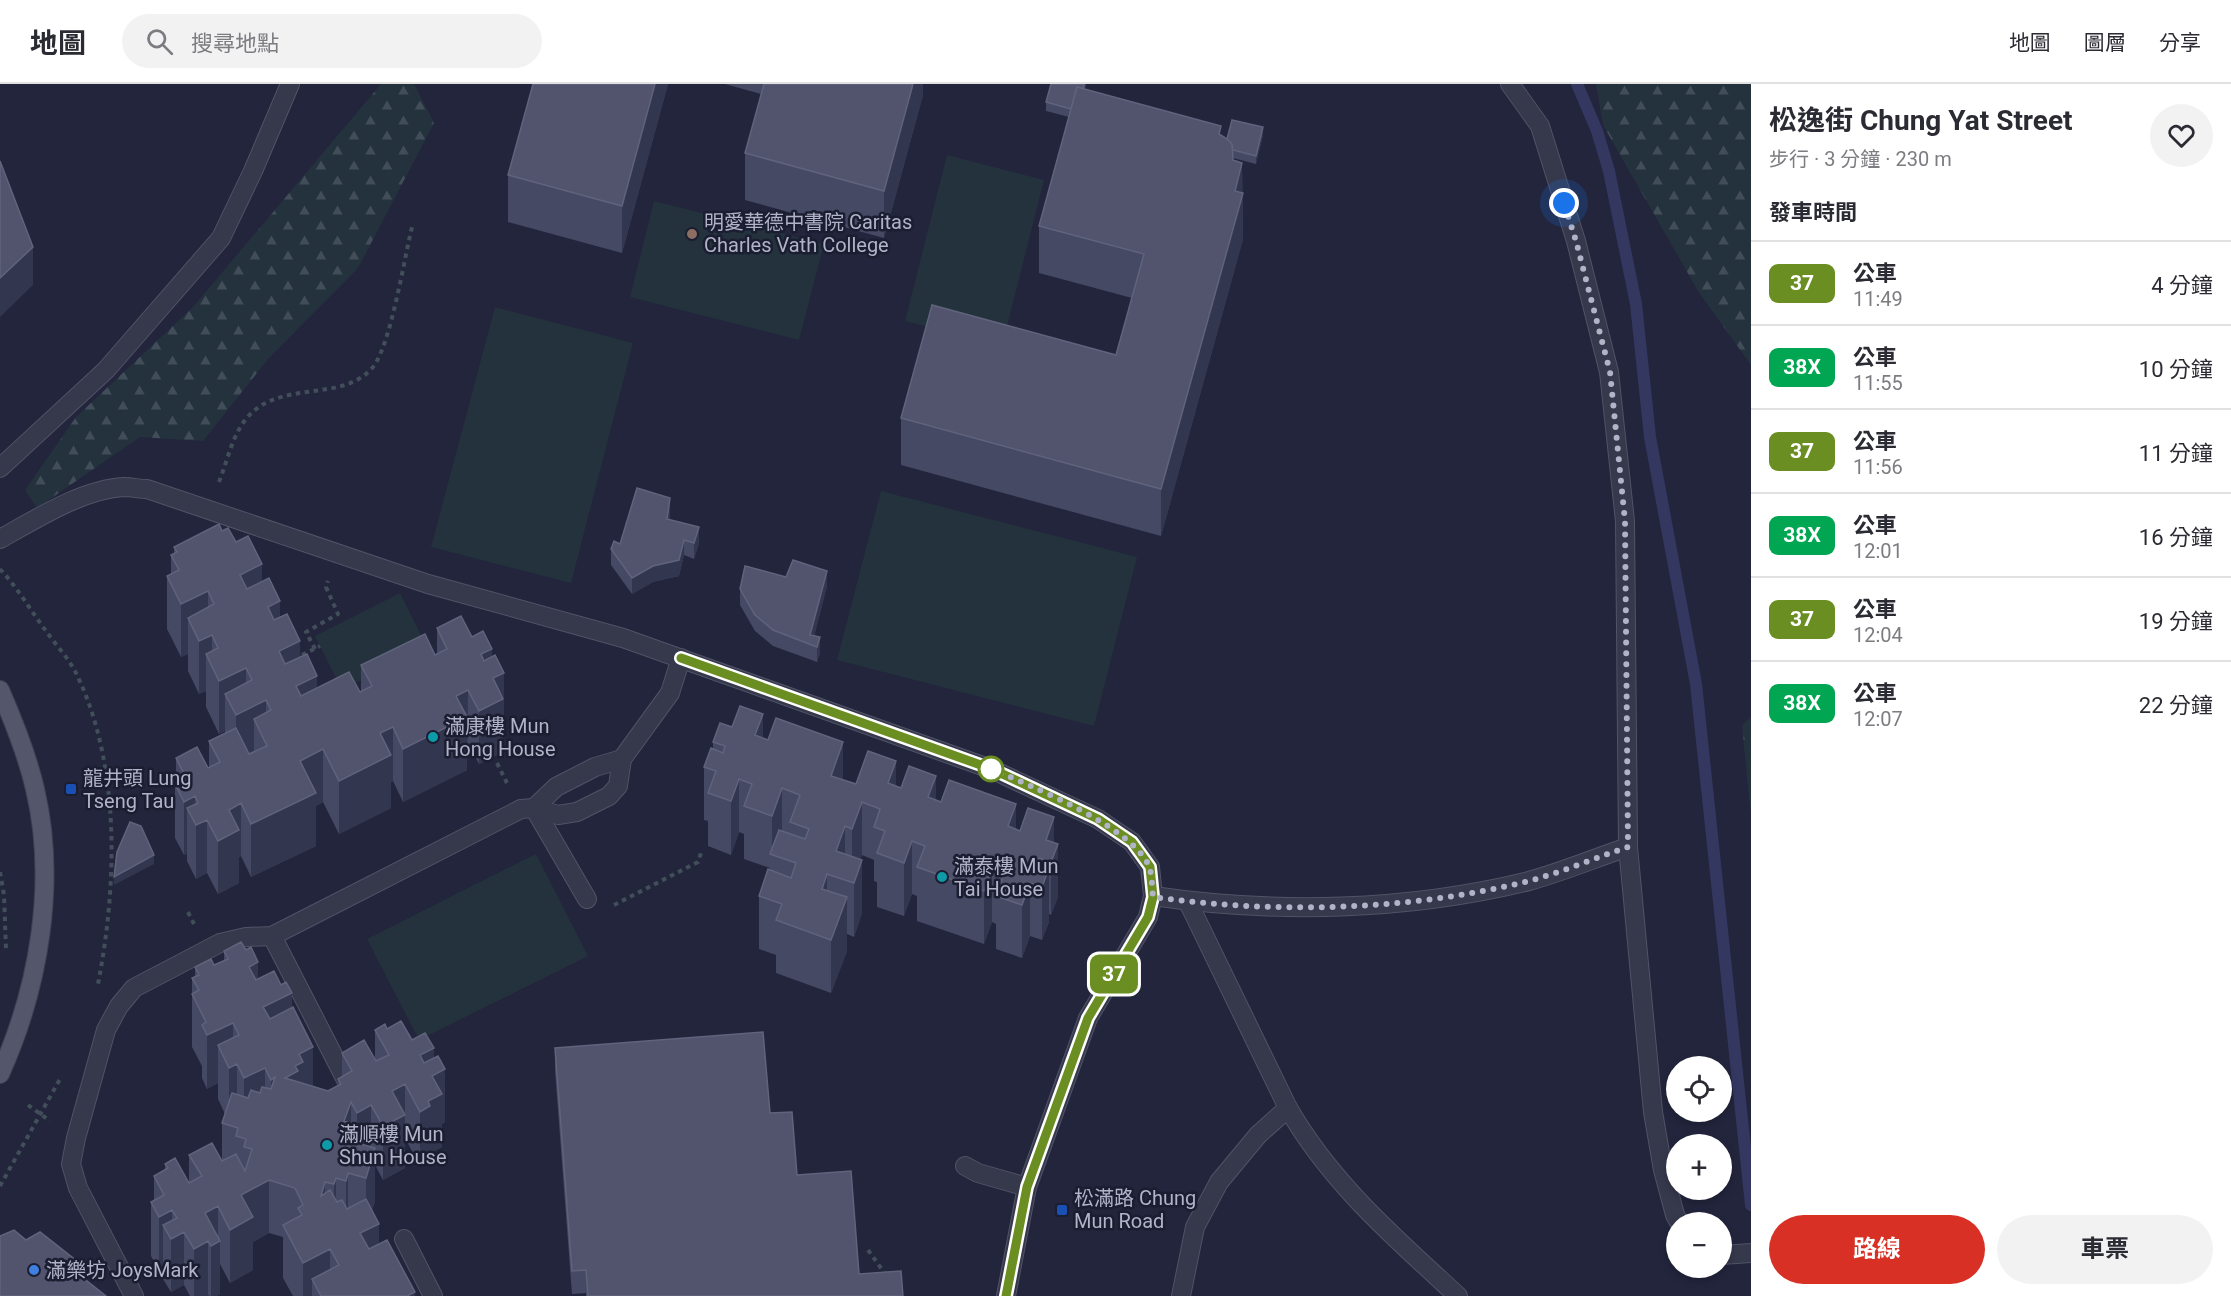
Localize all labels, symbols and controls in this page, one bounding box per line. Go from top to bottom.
search box [122,14,542,68]
icon: search [143,25,176,58]
text: 地圖 [30,27,86,60]
text: 搜尋地點 [191,31,279,56]
text: 地圖 [2009,31,2051,55]
text: 圖層 [2084,31,2126,55]
text: 分享 [2159,31,2201,55]
text: 松逸街 Chung Yat Street [1769,104,2073,137]
button: heart [2150,104,2213,167]
text: 步行 · 3 分鐘 · 230 m [1769,147,1952,171]
your location [1549,188,1579,218]
text: 發車時間 [1769,200,1857,225]
place label: 明愛華德中書院 Caritas Charles Vath College [704,210,912,257]
marker: 明愛華德中書院 Caritas Charles Vath College [685,227,699,241]
text: 公車 [1853,261,1897,286]
text: 37 [1790,271,1814,295]
text: 4 分鐘 [2151,273,2213,298]
text: 11:49 [1853,287,1903,311]
text: 公車 [1853,345,1897,370]
text: 38X [1783,355,1821,379]
text: 10 分鐘 [2139,357,2213,382]
text: 11:55 [1853,371,1903,395]
text: 公車 [1853,429,1897,454]
text: 37 [1790,439,1814,463]
text: 11 分鐘 [2139,441,2213,466]
text: 11:56 [1853,455,1903,479]
text: 公車 [1853,513,1897,538]
text: 38X [1783,523,1821,547]
text: 16 分鐘 [2139,525,2213,550]
text: 12:01 [1853,539,1903,563]
text: 公車 [1853,597,1897,622]
text: 37 [1790,607,1814,631]
text: 19 分鐘 [2139,609,2213,634]
text: 12:04 [1853,623,1903,647]
text: 公車 [1853,681,1897,706]
text: 38X [1783,691,1821,715]
text: 22 分鐘 [2139,693,2213,718]
text: 12:07 [1853,707,1903,731]
place label: 滿康樓 Mun Hong House [445,714,556,761]
marker: 滿康樓 Mun Hong House [426,730,440,744]
unlabelled marker [978,756,1004,782]
place label: 龍井頭 Lung Tseng Tau [83,766,192,813]
marker: 龍井頭 Lung Tseng Tau [64,782,78,796]
place label: 滿泰樓 Mun Tai House [954,854,1059,901]
marker: 滿泰樓 Mun Tai House [935,870,949,884]
line badge: 37 [1087,954,1141,994]
text: 37 [1102,962,1126,986]
map controls [1666,1056,1732,1278]
button: locate [1666,1056,1732,1122]
place label: 滿順樓 Mun Shun House [339,1122,447,1169]
button: + [1666,1134,1732,1200]
marker: 滿順樓 Mun Shun House [320,1138,334,1152]
place label: 松滿路 Chung Mun Road [1074,1186,1196,1233]
marker: 松滿路 Chung Mun Road [1055,1203,1069,1217]
button: − [1666,1212,1732,1278]
button: 路線 [1769,1215,1985,1284]
button: 車票 [1997,1215,2213,1284]
place label: 滿樂坊 JoysMark [46,1258,199,1282]
marker: 滿樂坊 JoysMark [27,1263,41,1277]

